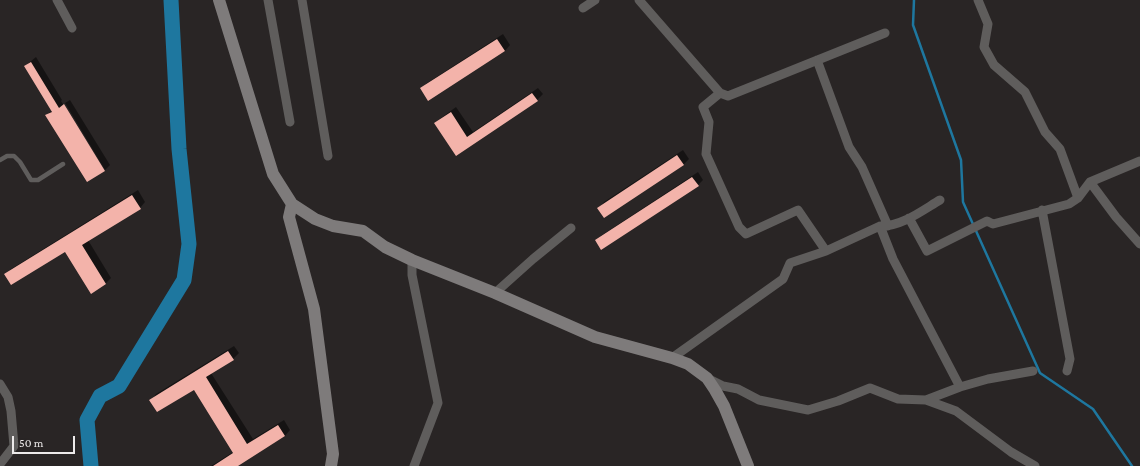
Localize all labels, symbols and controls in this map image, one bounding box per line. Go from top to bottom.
scale bar [14,428,77,454]
text: 50 m [19,436,43,450]

